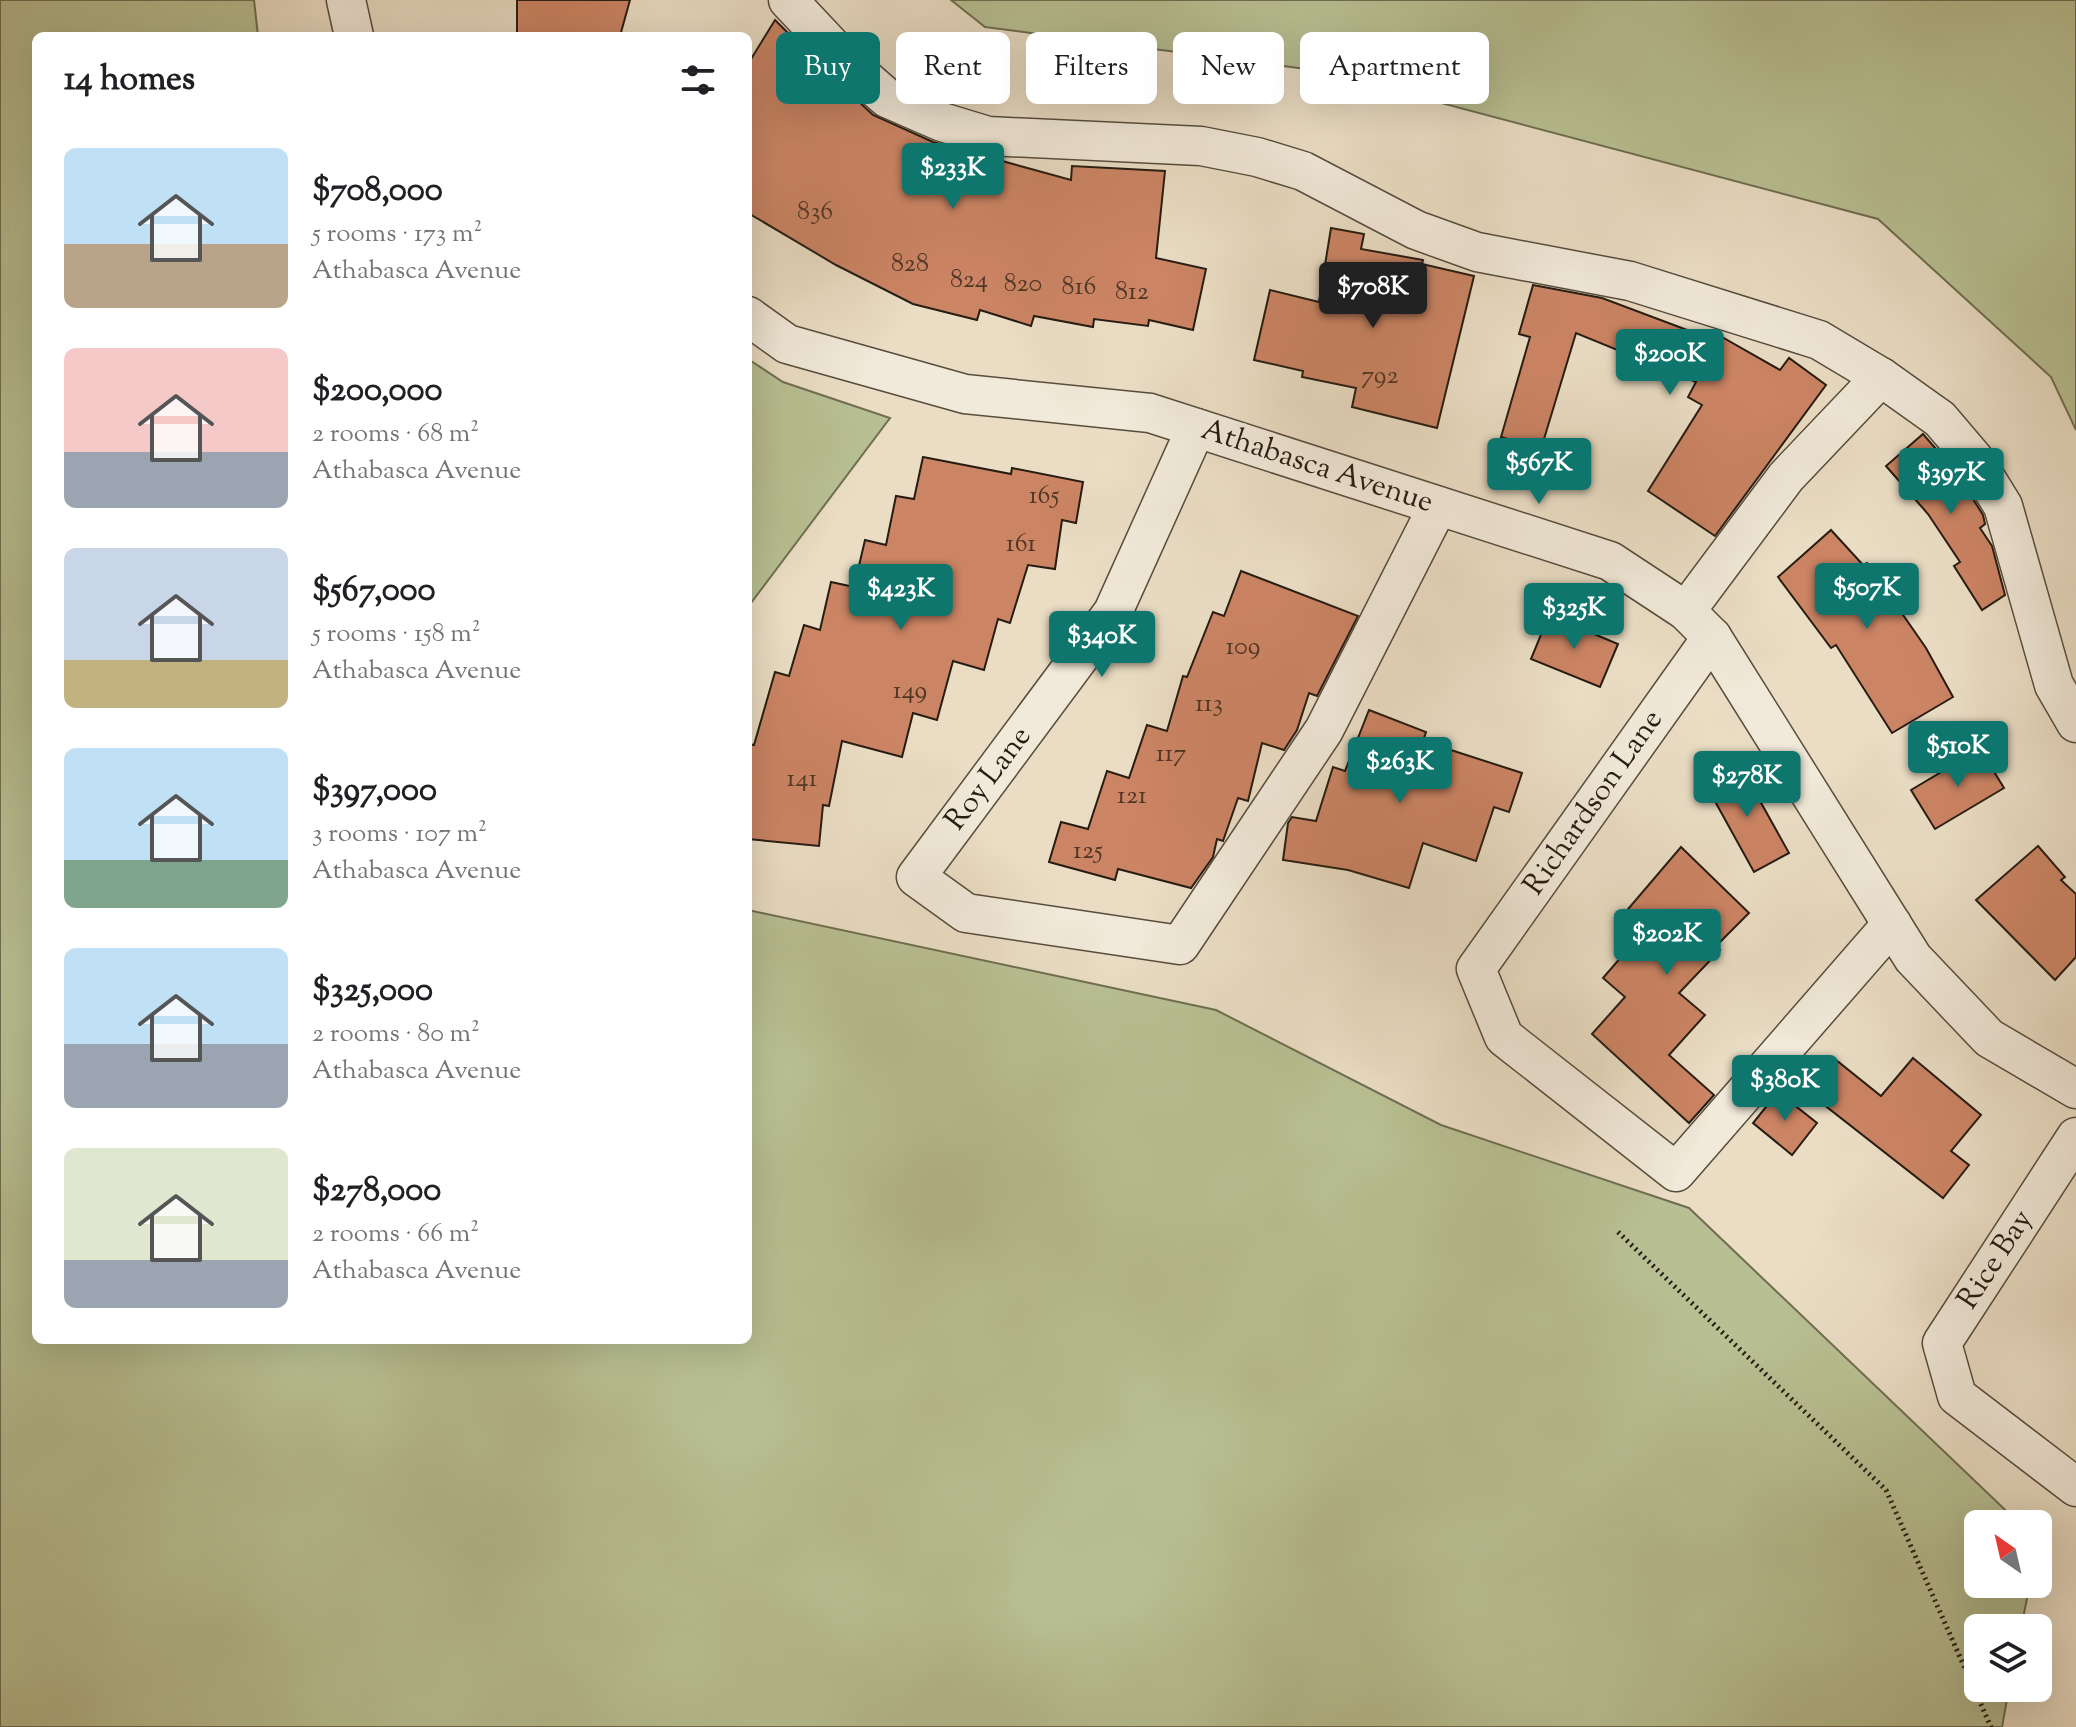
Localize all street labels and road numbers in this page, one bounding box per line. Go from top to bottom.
street label: Athabasca Avenue [1196,409,1438,525]
street label: Richardson Lane [1514,701,1674,905]
street label: Roy Lane [935,718,1043,840]
street label: Rice Bay [1948,1202,2044,1318]

